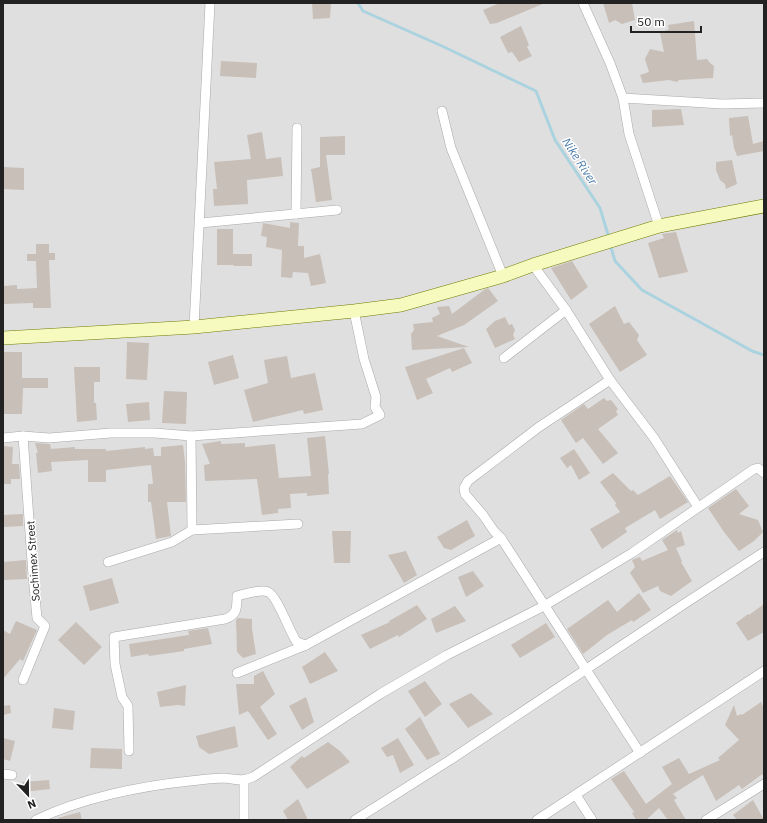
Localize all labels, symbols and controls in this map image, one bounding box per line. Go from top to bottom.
scale bar [631,8,701,34]
text: 50 m [637,14,665,29]
water label: Nike River [559,135,601,188]
street label: Sochimex Street [23,520,43,602]
north arrow [8,775,48,815]
text: N [25,796,38,812]

